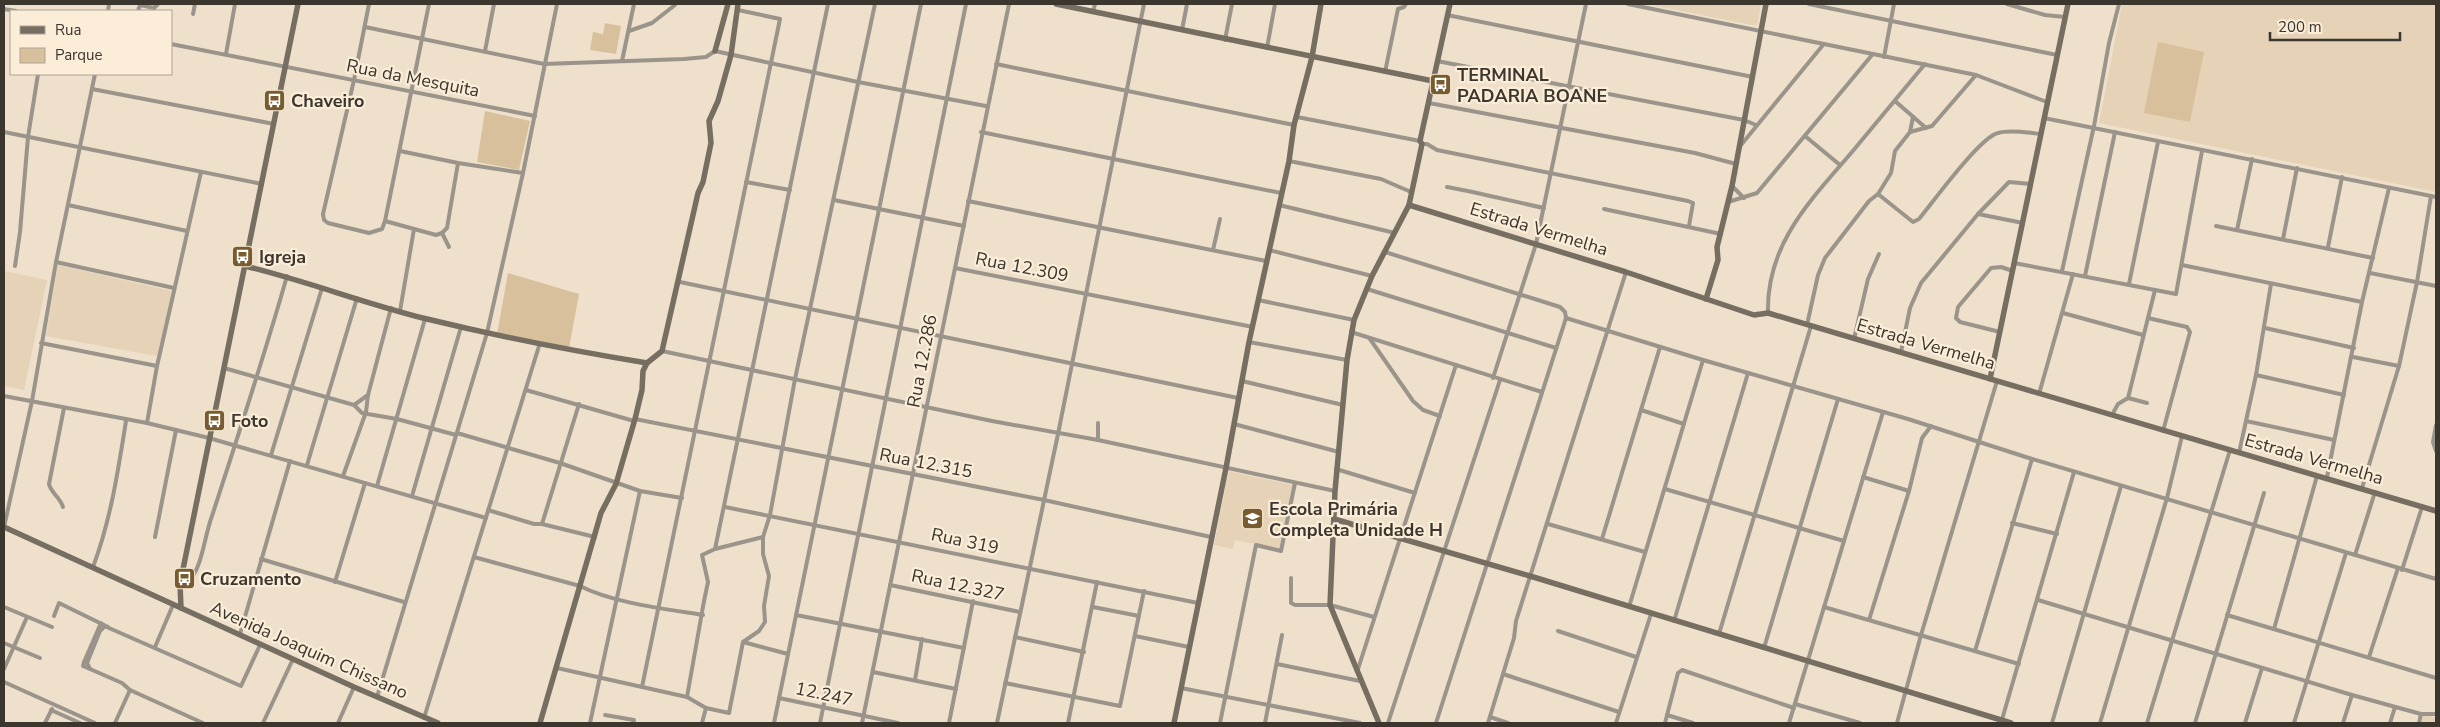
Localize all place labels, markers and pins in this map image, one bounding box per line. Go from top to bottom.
place label: TERMINAL PADARIA BOANE [1457,63,1607,108]
bus stop icon: TERMINAL PADARIA BOANE [1429,73,1453,97]
bus stop icon: Chaveiro [263,89,287,113]
place label: Chaveiro [291,89,364,113]
bus stop icon: Igreja [231,245,255,269]
place label: Igreja [259,245,306,269]
bus stop icon: Foto [203,409,227,433]
place label: Foto [231,409,268,433]
place label: Escola Primária Completa Unidade H [1269,497,1443,542]
school or university icon: Escola Primária Completa Unidade H [1241,507,1265,531]
bus stop icon: Cruzamento [172,567,196,591]
place label: Cruzamento [200,567,301,591]

